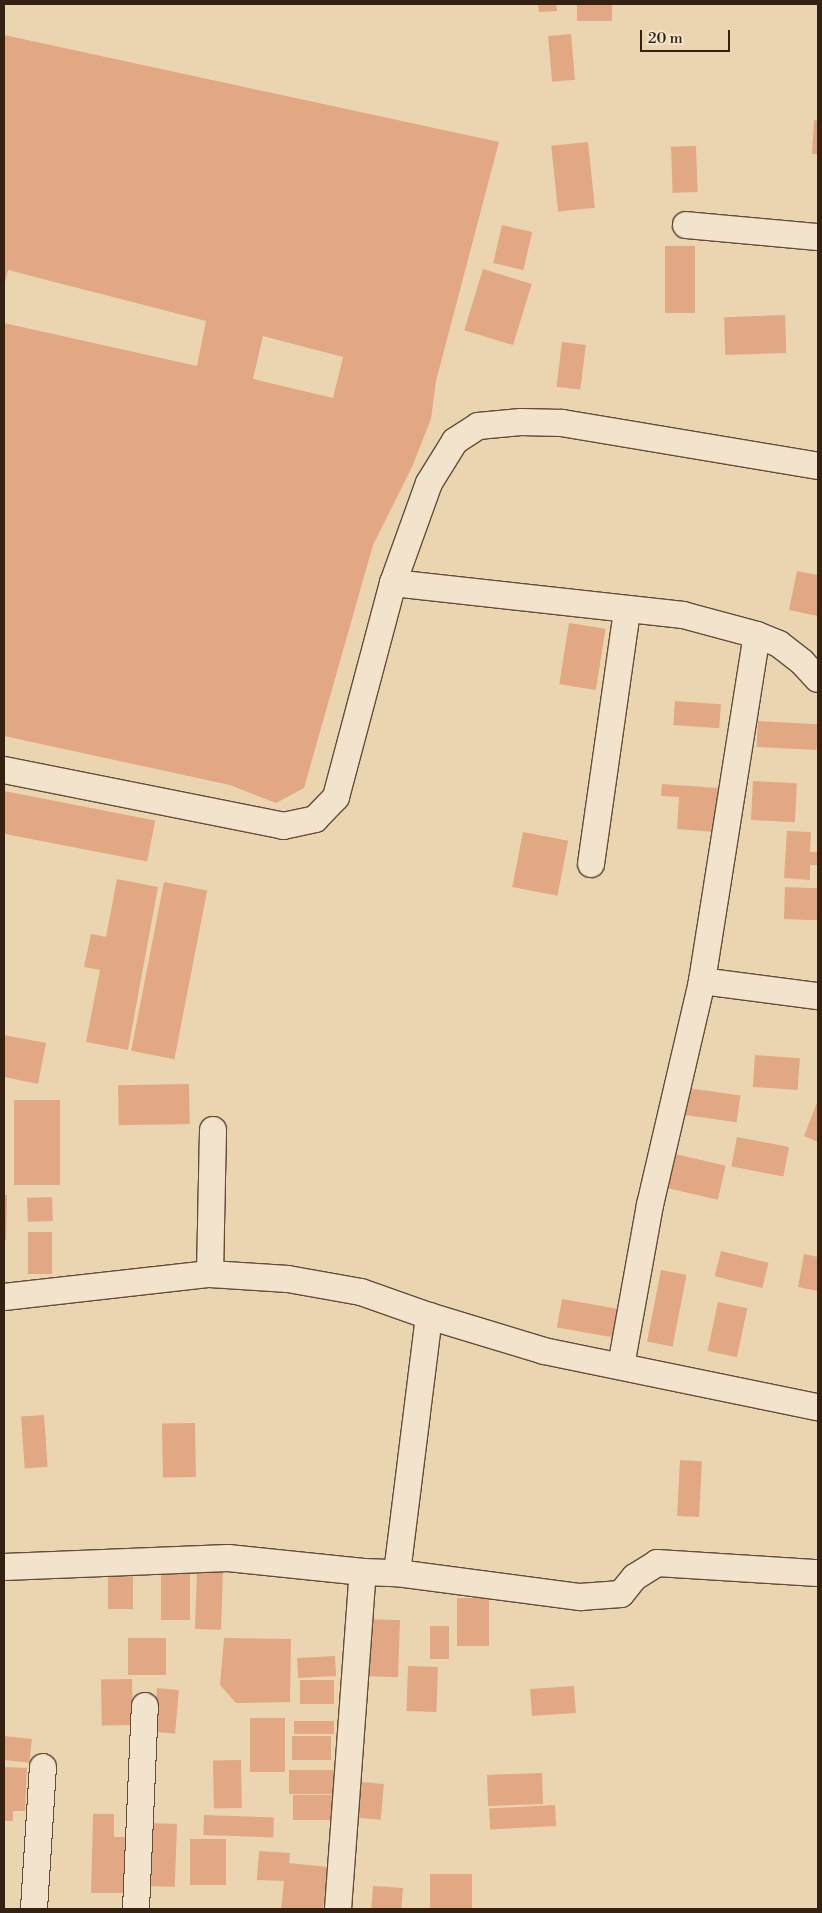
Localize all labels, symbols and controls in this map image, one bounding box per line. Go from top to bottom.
scale bar [642,20,732,52]
text: 20 m [648,29,683,48]

